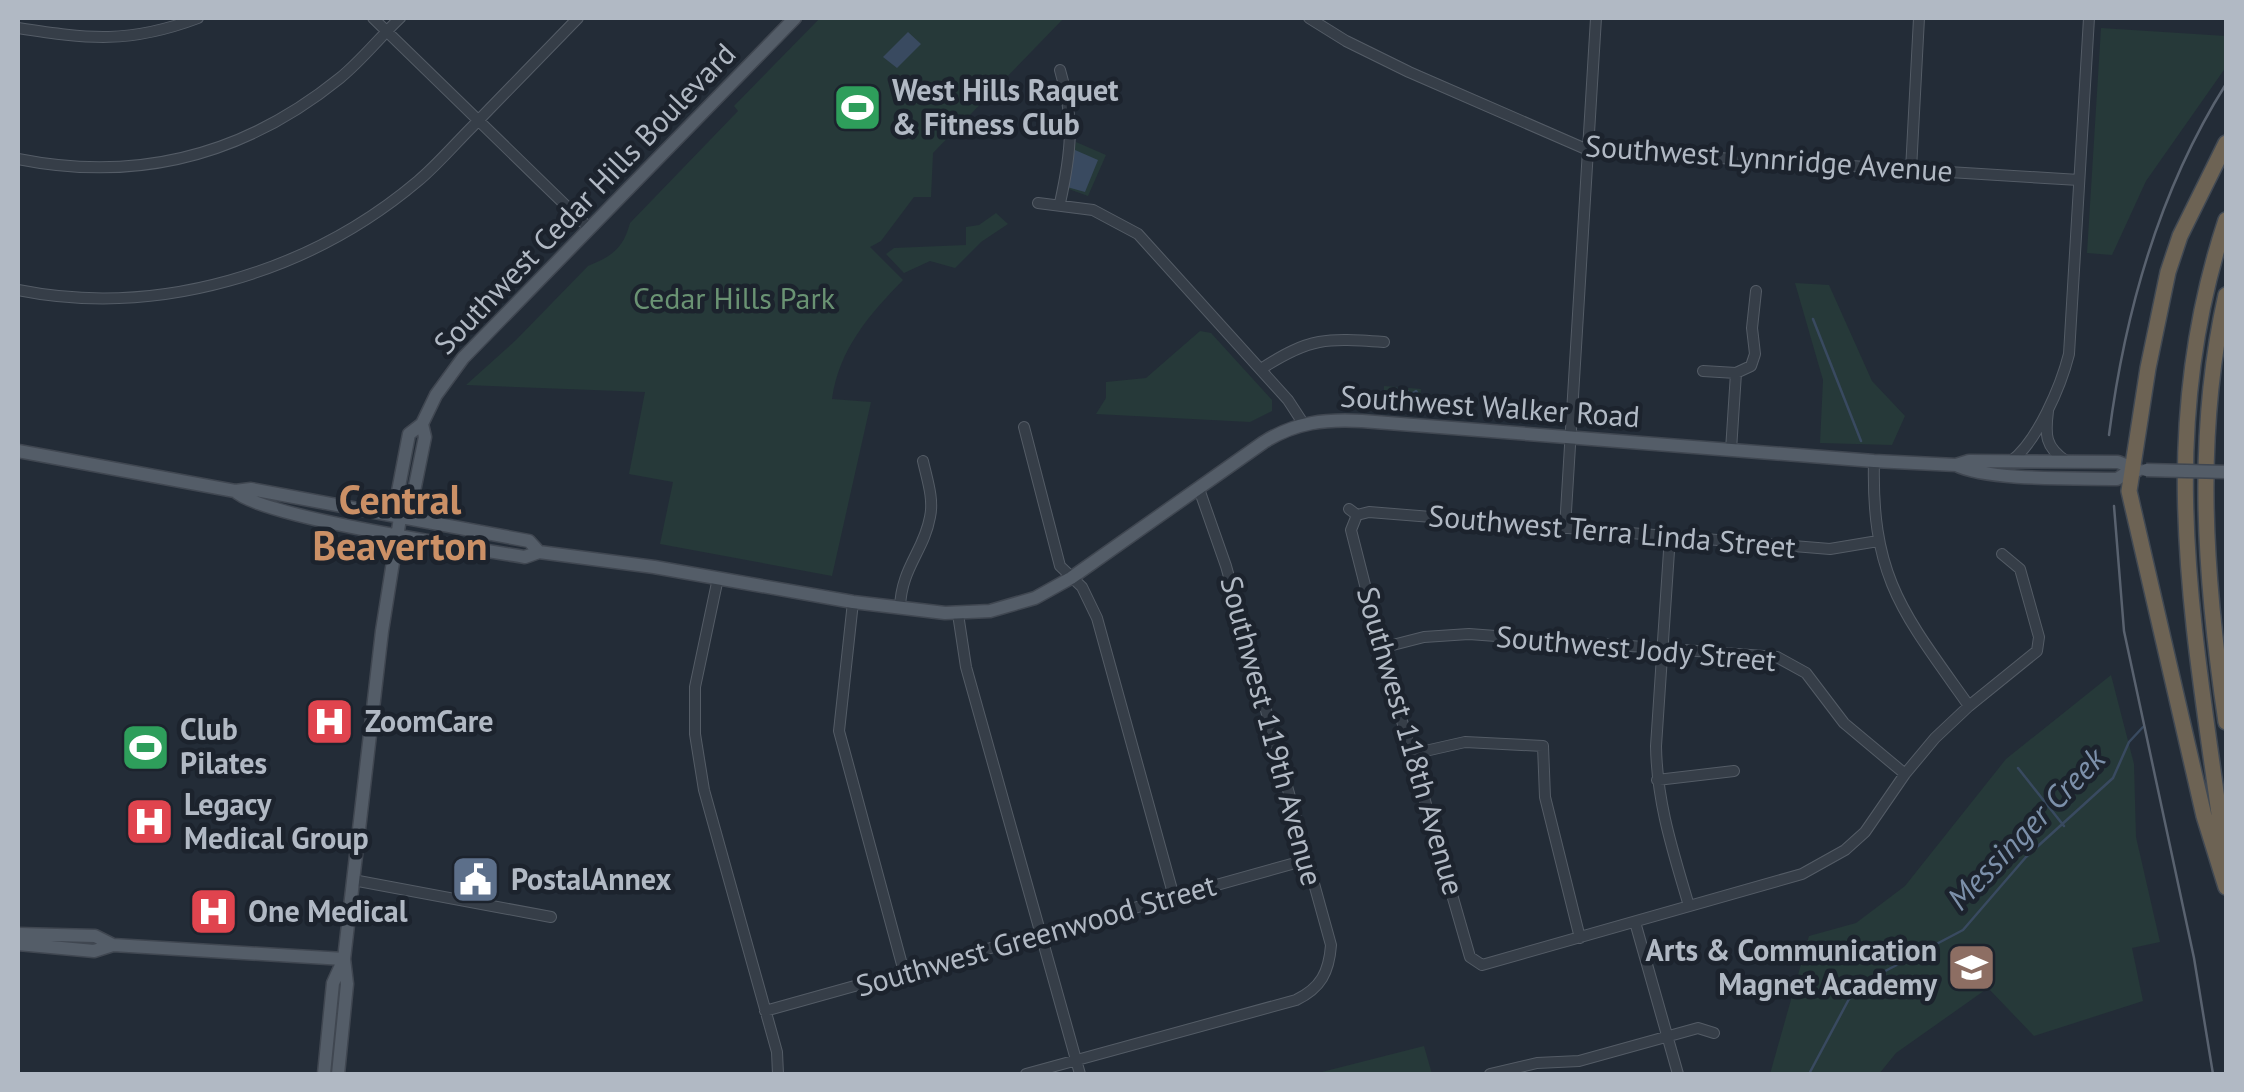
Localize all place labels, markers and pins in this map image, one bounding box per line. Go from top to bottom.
place label: West Hills Raquet & Fitness Club [892,70,1119,143]
sports icon: West Hills Raquet & Fitness Club [831,82,883,134]
hospital icon: ZoomCare [304,696,356,748]
place label: ZoomCare [365,701,494,740]
place label: Club Pilates [180,709,267,782]
sports icon: Club Pilates [119,721,171,773]
place label: Legacy Medical Group [184,784,369,857]
hospital icon: Legacy Medical Group [123,796,175,848]
public building icon: PostalAnnex [450,854,502,906]
place label: PostalAnnex [511,859,671,898]
hospital icon: One Medical [187,886,239,938]
place label: One Medical [248,891,408,930]
place label: Arts & Communication Magnet Academy [1646,930,1938,1003]
school or university icon: Arts & Communication Magnet Academy [1946,942,1998,994]

